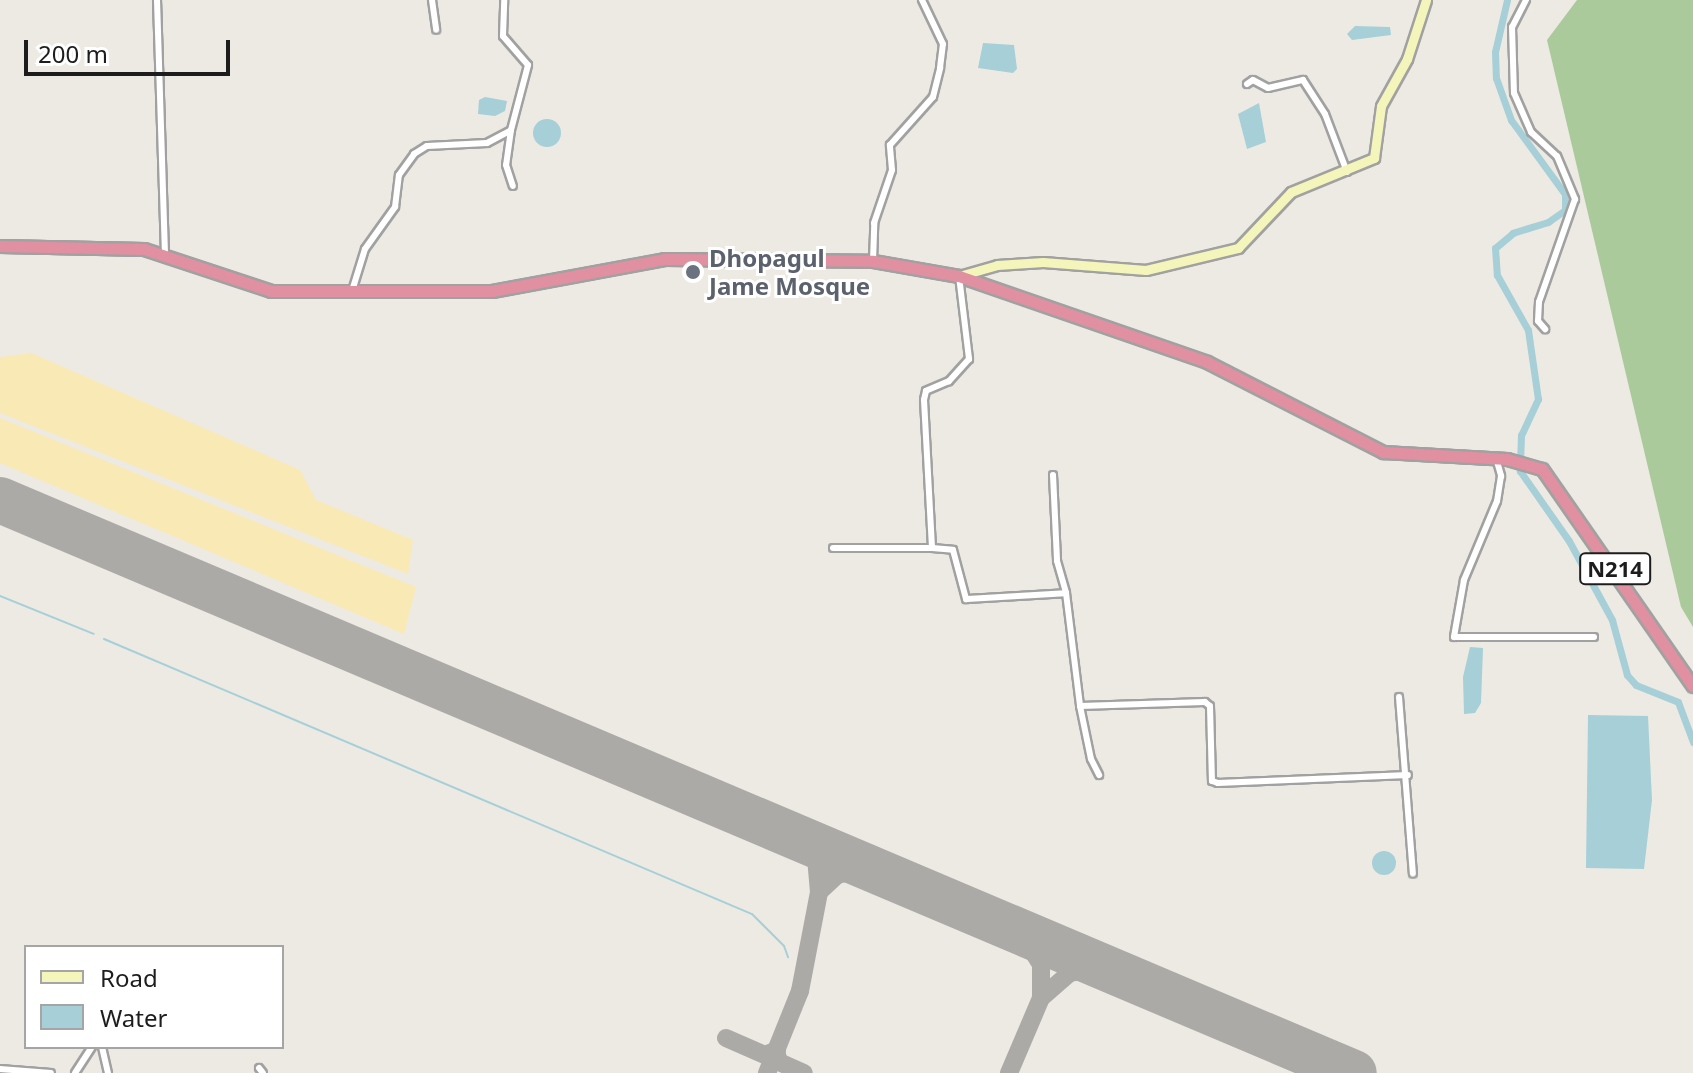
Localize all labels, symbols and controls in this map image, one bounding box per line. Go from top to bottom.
scale bar [28,24,234,74]
text: 200 m [38,37,108,70]
place label: Dhopagul Jame Mosque [709,244,870,300]
marker: Dhopagul Jame Mosque [684,263,702,281]
road number: N214 [1579,551,1651,587]
legend [24,945,284,1049]
text: Road [100,961,158,994]
text: Water [100,1001,167,1034]

